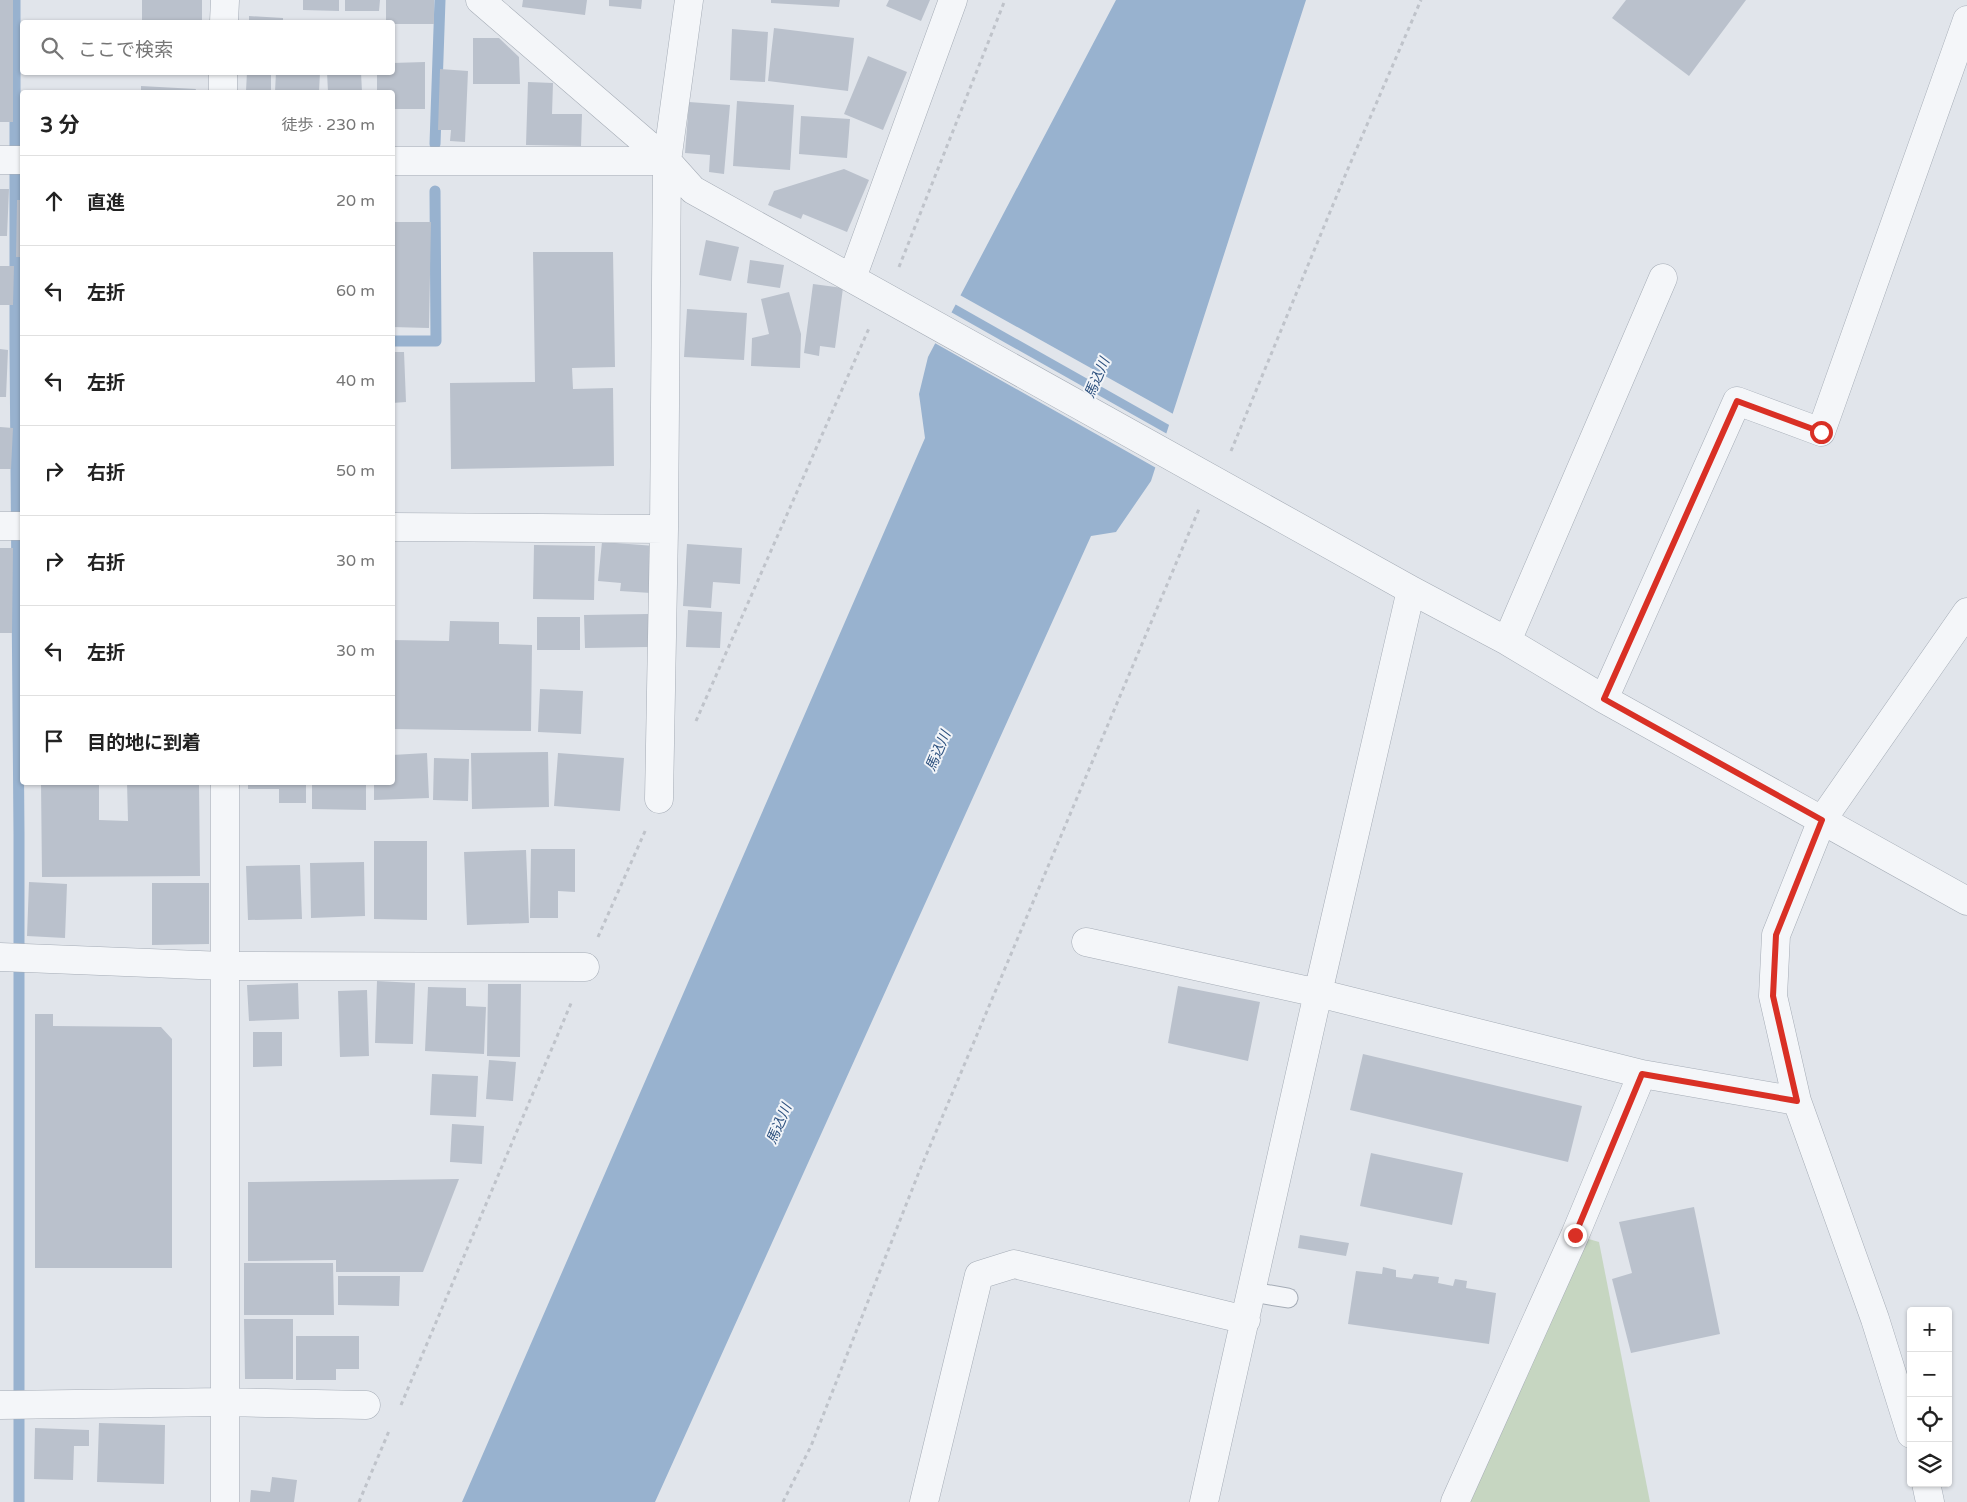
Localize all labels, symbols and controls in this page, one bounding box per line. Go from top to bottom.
search box [20,20,395,75]
icon: search [38,34,66,62]
text: ここで検索 [78,39,173,61]
text: 3 分 [40,113,80,138]
text: 徒歩 · 230 m [282,115,375,135]
icon: ahead [40,187,68,215]
text: 20 m [336,191,375,211]
text: 直進 [87,192,125,214]
icon: left [40,277,68,305]
text: 60 m [336,281,375,301]
text: 左折 [87,282,125,304]
water label: 馬込川 [1081,354,1114,401]
icon: left [40,367,68,395]
text: 40 m [336,371,375,391]
text: 左折 [87,372,125,394]
route start [1810,421,1833,444]
icon: right [40,457,68,485]
text: 50 m [336,461,375,481]
text: 右折 [87,462,125,484]
icon: right [40,547,68,575]
text: 30 m [336,551,375,571]
text: 右折 [87,552,125,574]
icon: left [40,637,68,665]
text: 30 m [336,641,375,661]
text: 左折 [87,642,125,664]
icon: arrive [40,727,68,755]
water label: 馬込川 [922,727,955,774]
text: 目的地に到着 [87,732,201,754]
water label: 馬込川 [763,1100,796,1147]
route end [1564,1224,1587,1247]
map controls [1907,1307,1952,1487]
button: + [1907,1307,1952,1352]
button: − [1907,1352,1952,1397]
button: locate [1907,1397,1952,1442]
button: layers [1907,1442,1952,1487]

